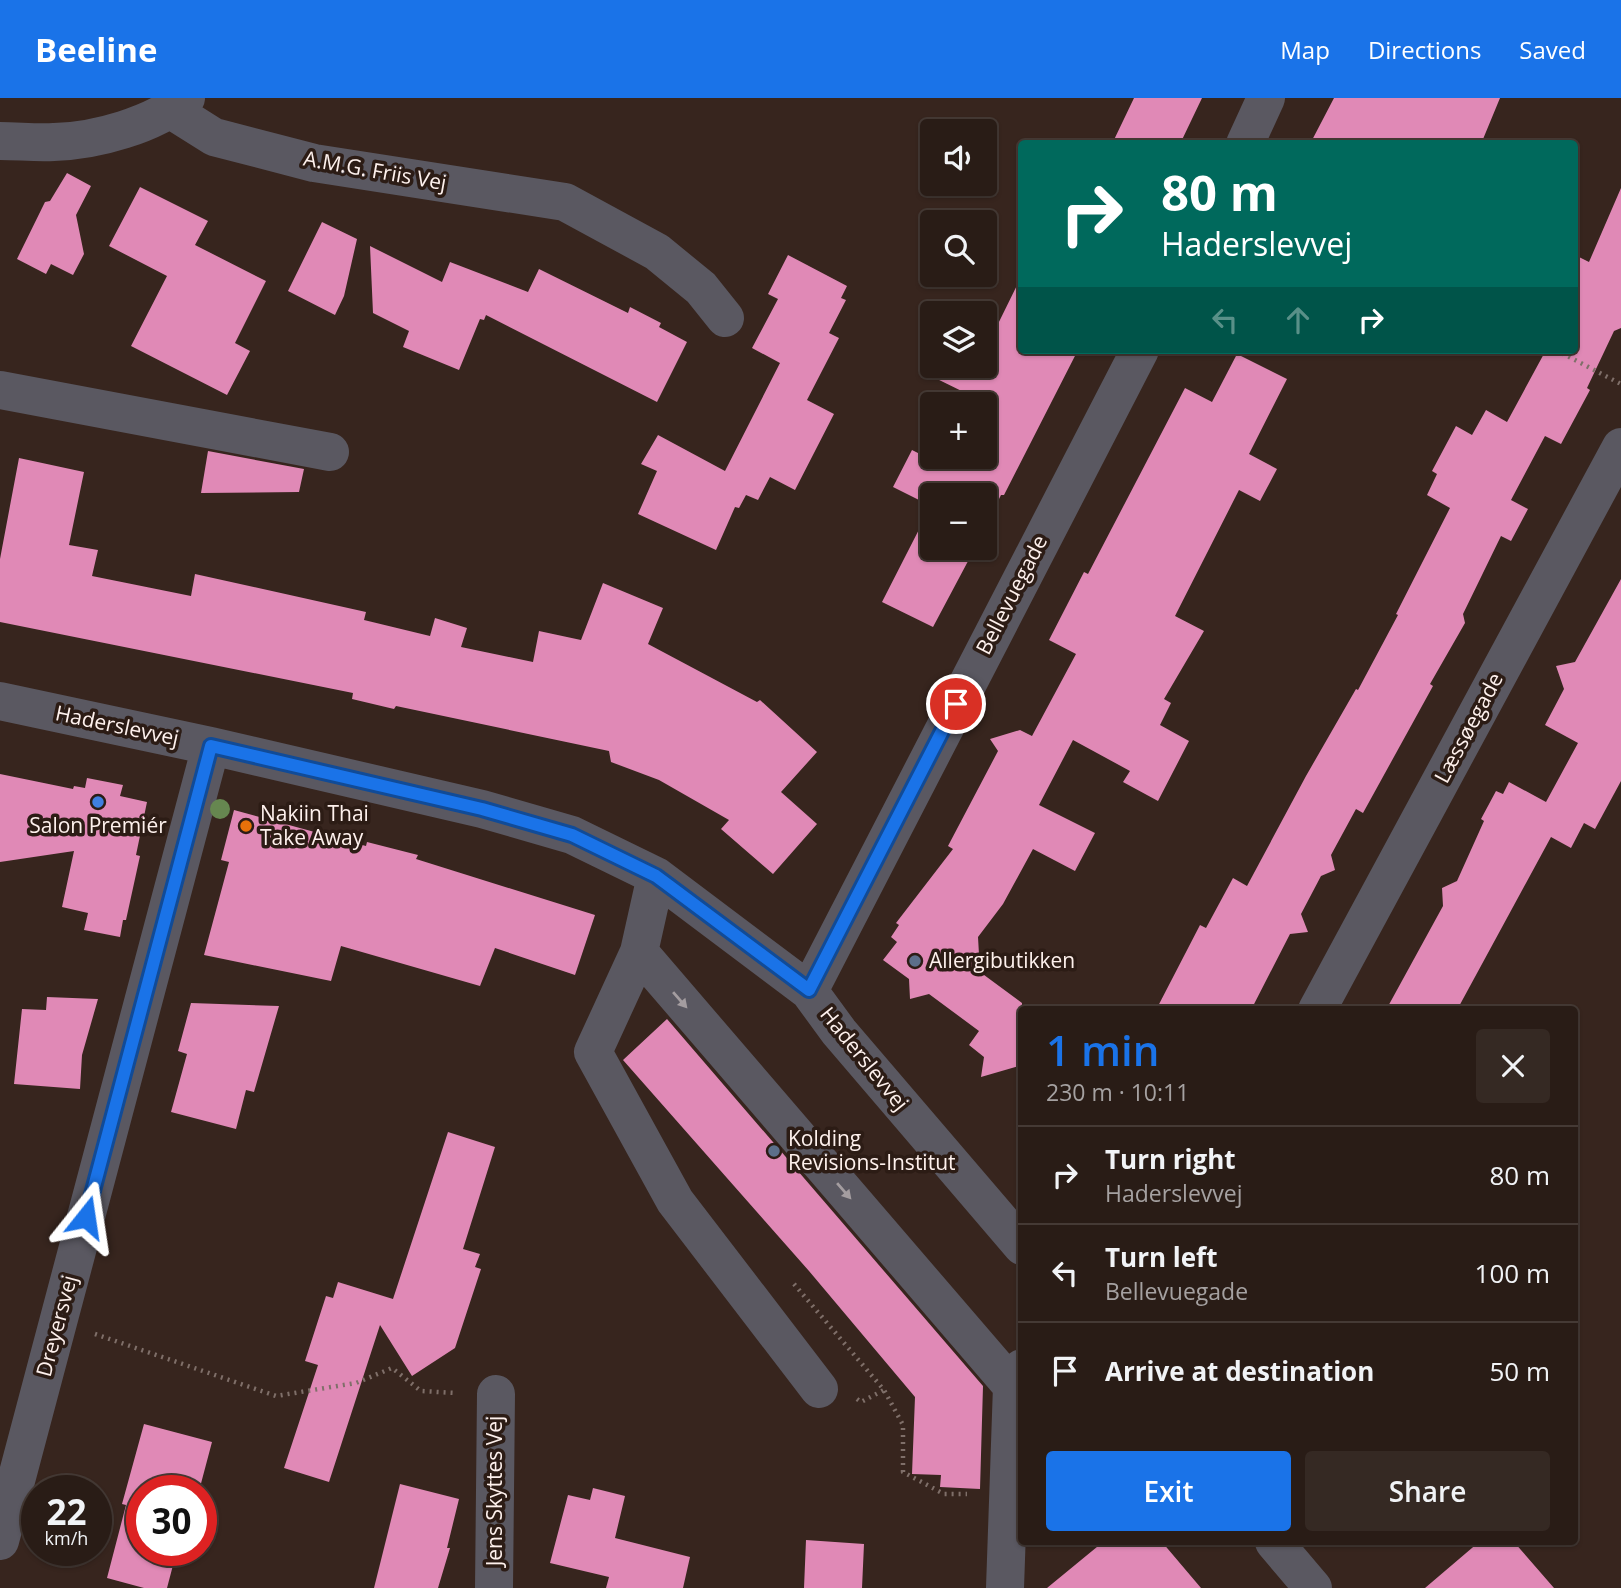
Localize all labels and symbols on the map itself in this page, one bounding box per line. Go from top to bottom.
street label: A.M.G. Friis Vej [302,144,449,196]
street label: Bellevuegade [969,530,1053,659]
street label: Læssøegade [1427,667,1509,788]
pin [926,674,986,734]
street label: Haderslevvej [53,698,182,752]
marker: Salon Premiér [90,794,106,810]
place label: Nakiin Thai Take Away [260,799,369,851]
place label: Salon Premiér [29,811,167,839]
marker: Nakiin Thai Take Away [238,818,254,834]
place label: Allergibutikken [929,946,1075,974]
marker: Allergibutikken [907,953,923,969]
one-way arrow [672,991,688,1009]
street label: Haderslevvej [814,1001,915,1116]
place label: Kolding Revisions-Institut [788,1124,956,1176]
marker: Kolding Revisions-Institut [766,1143,782,1159]
position arrow [49,1180,123,1254]
one-way arrow [836,1183,851,1200]
street label: Dreyersvej [29,1272,83,1380]
street label: Jens Skyttes Vej [480,1416,508,1568]
speed limit sign: 30 [126,1475,217,1566]

